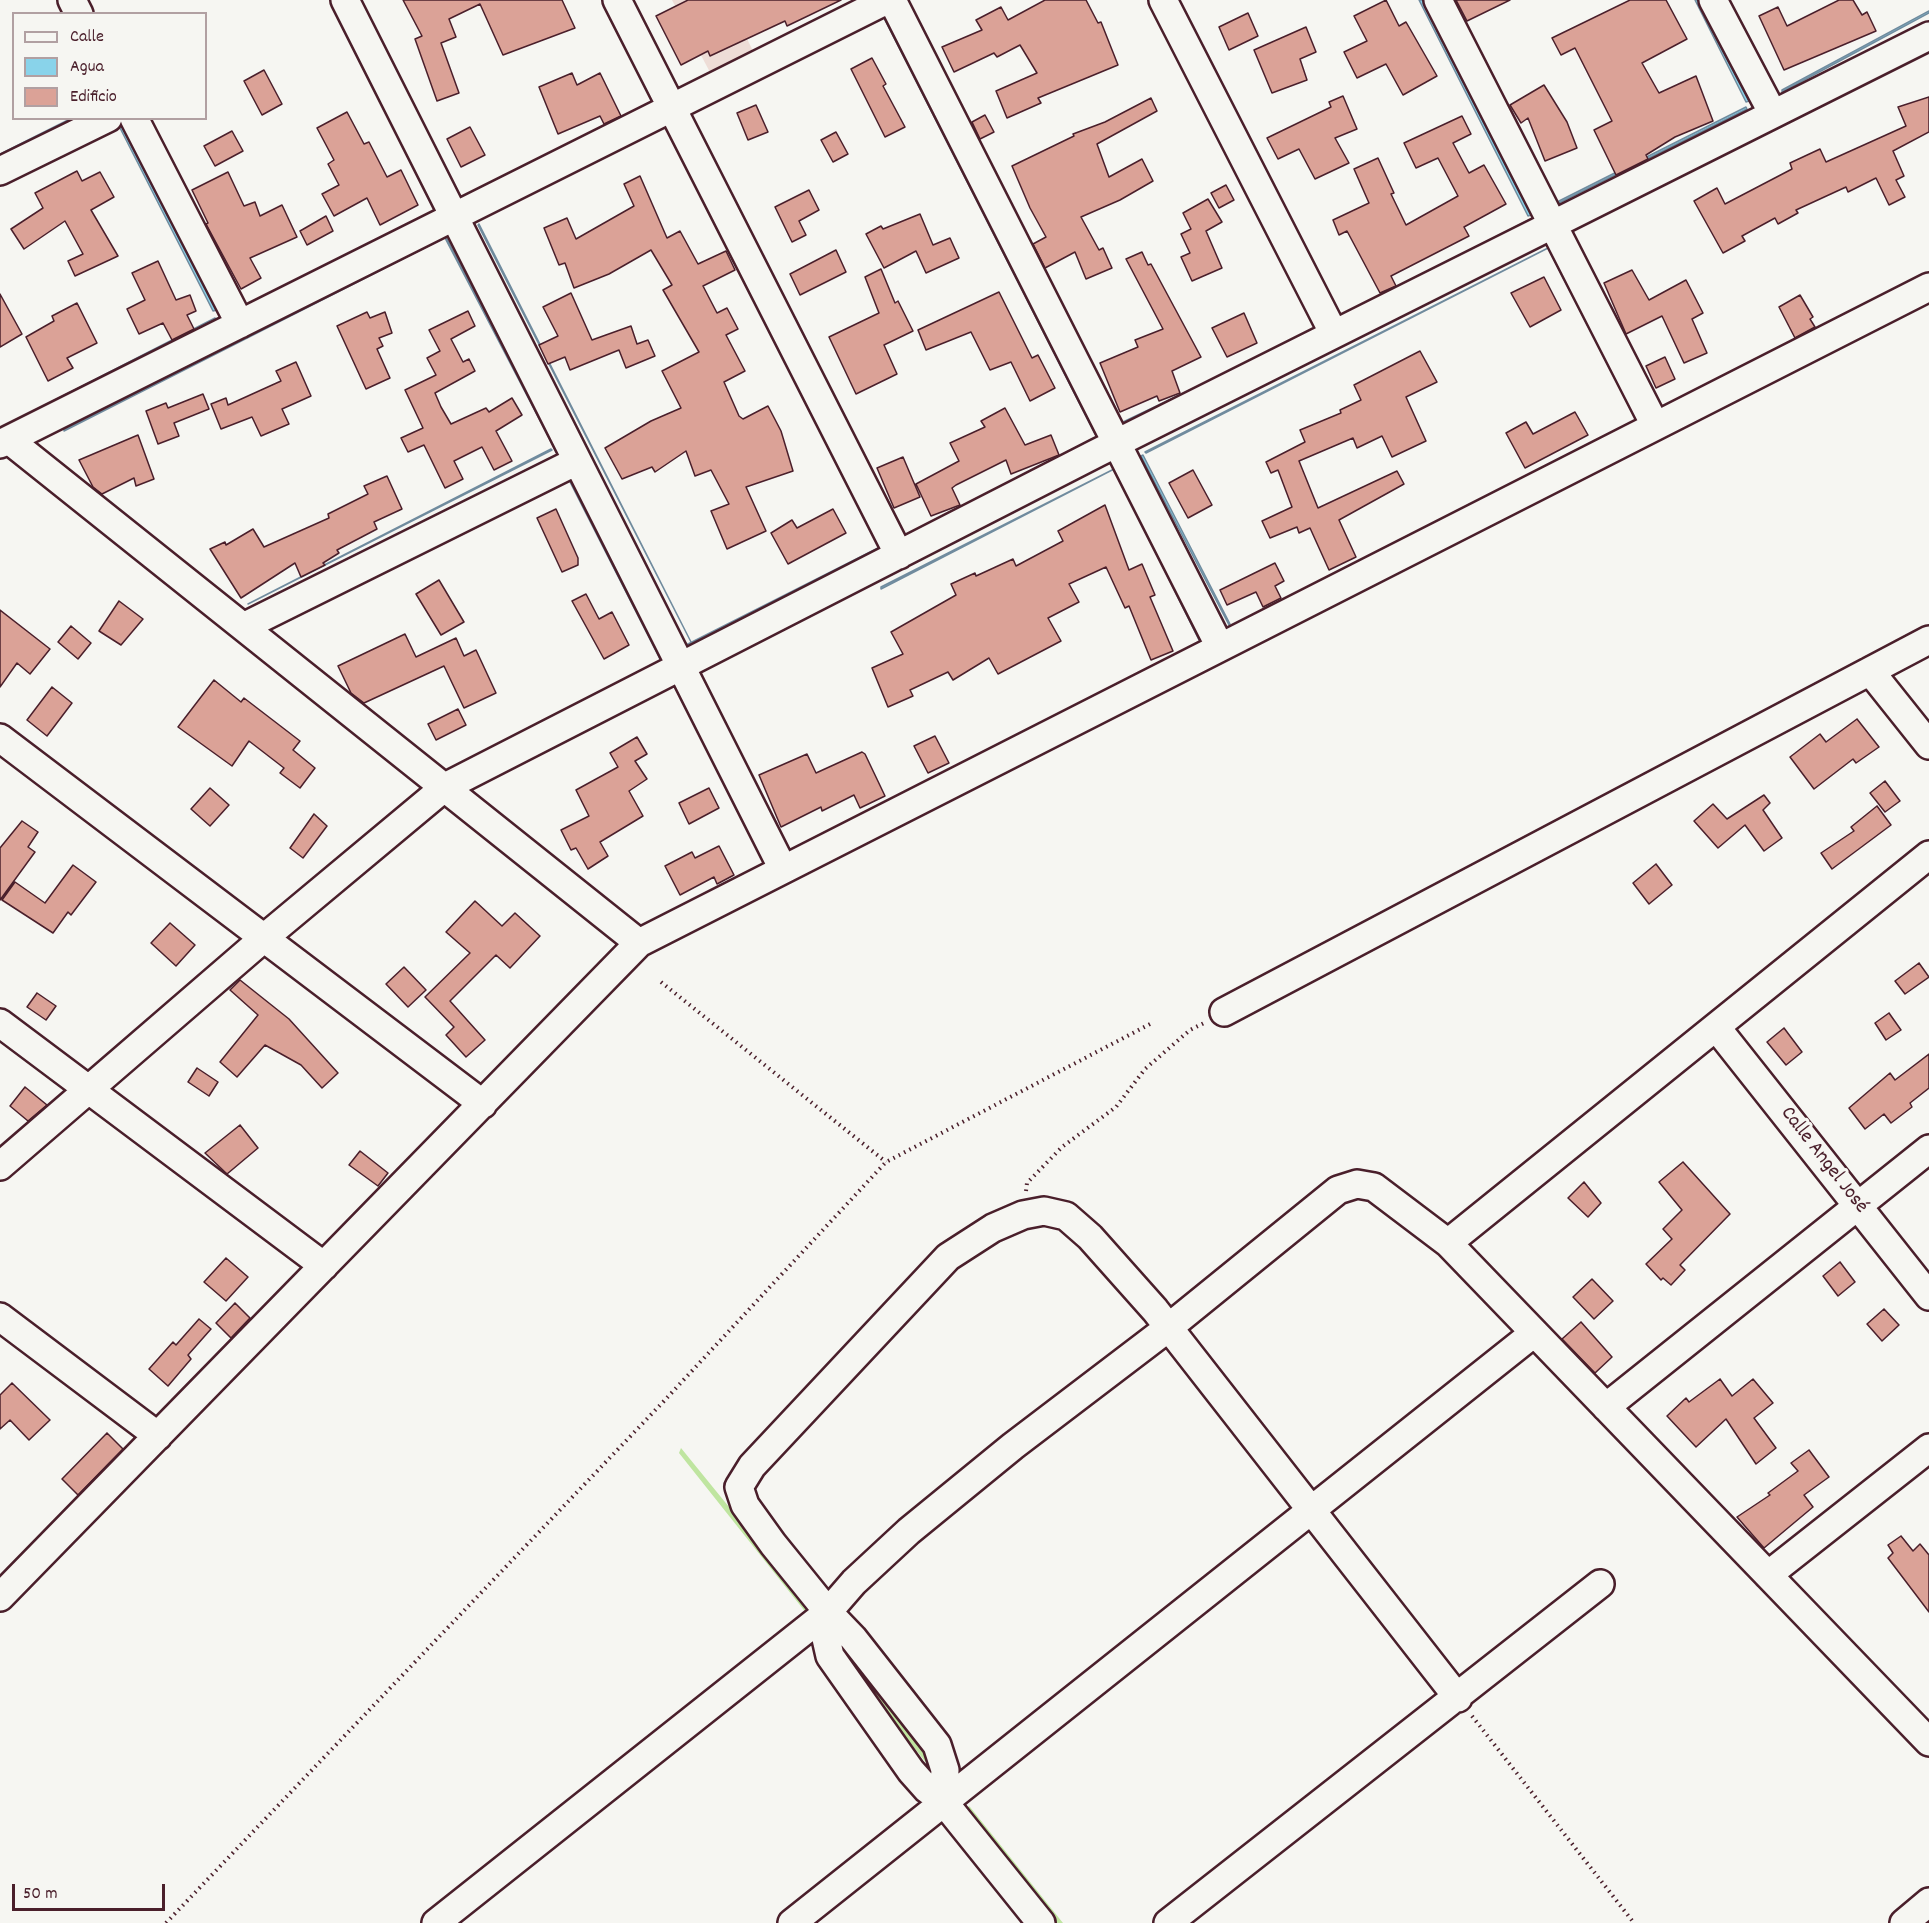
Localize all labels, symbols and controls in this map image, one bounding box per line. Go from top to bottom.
legend [12,12,207,120]
text: Calle [70,25,104,50]
text: Agua [70,55,104,80]
text: Edificio [70,85,117,110]
street label: Calle Angel José [1773,1103,1873,1219]
scale bar [15,1872,168,1910]
text: 50 m [23,1882,58,1907]

